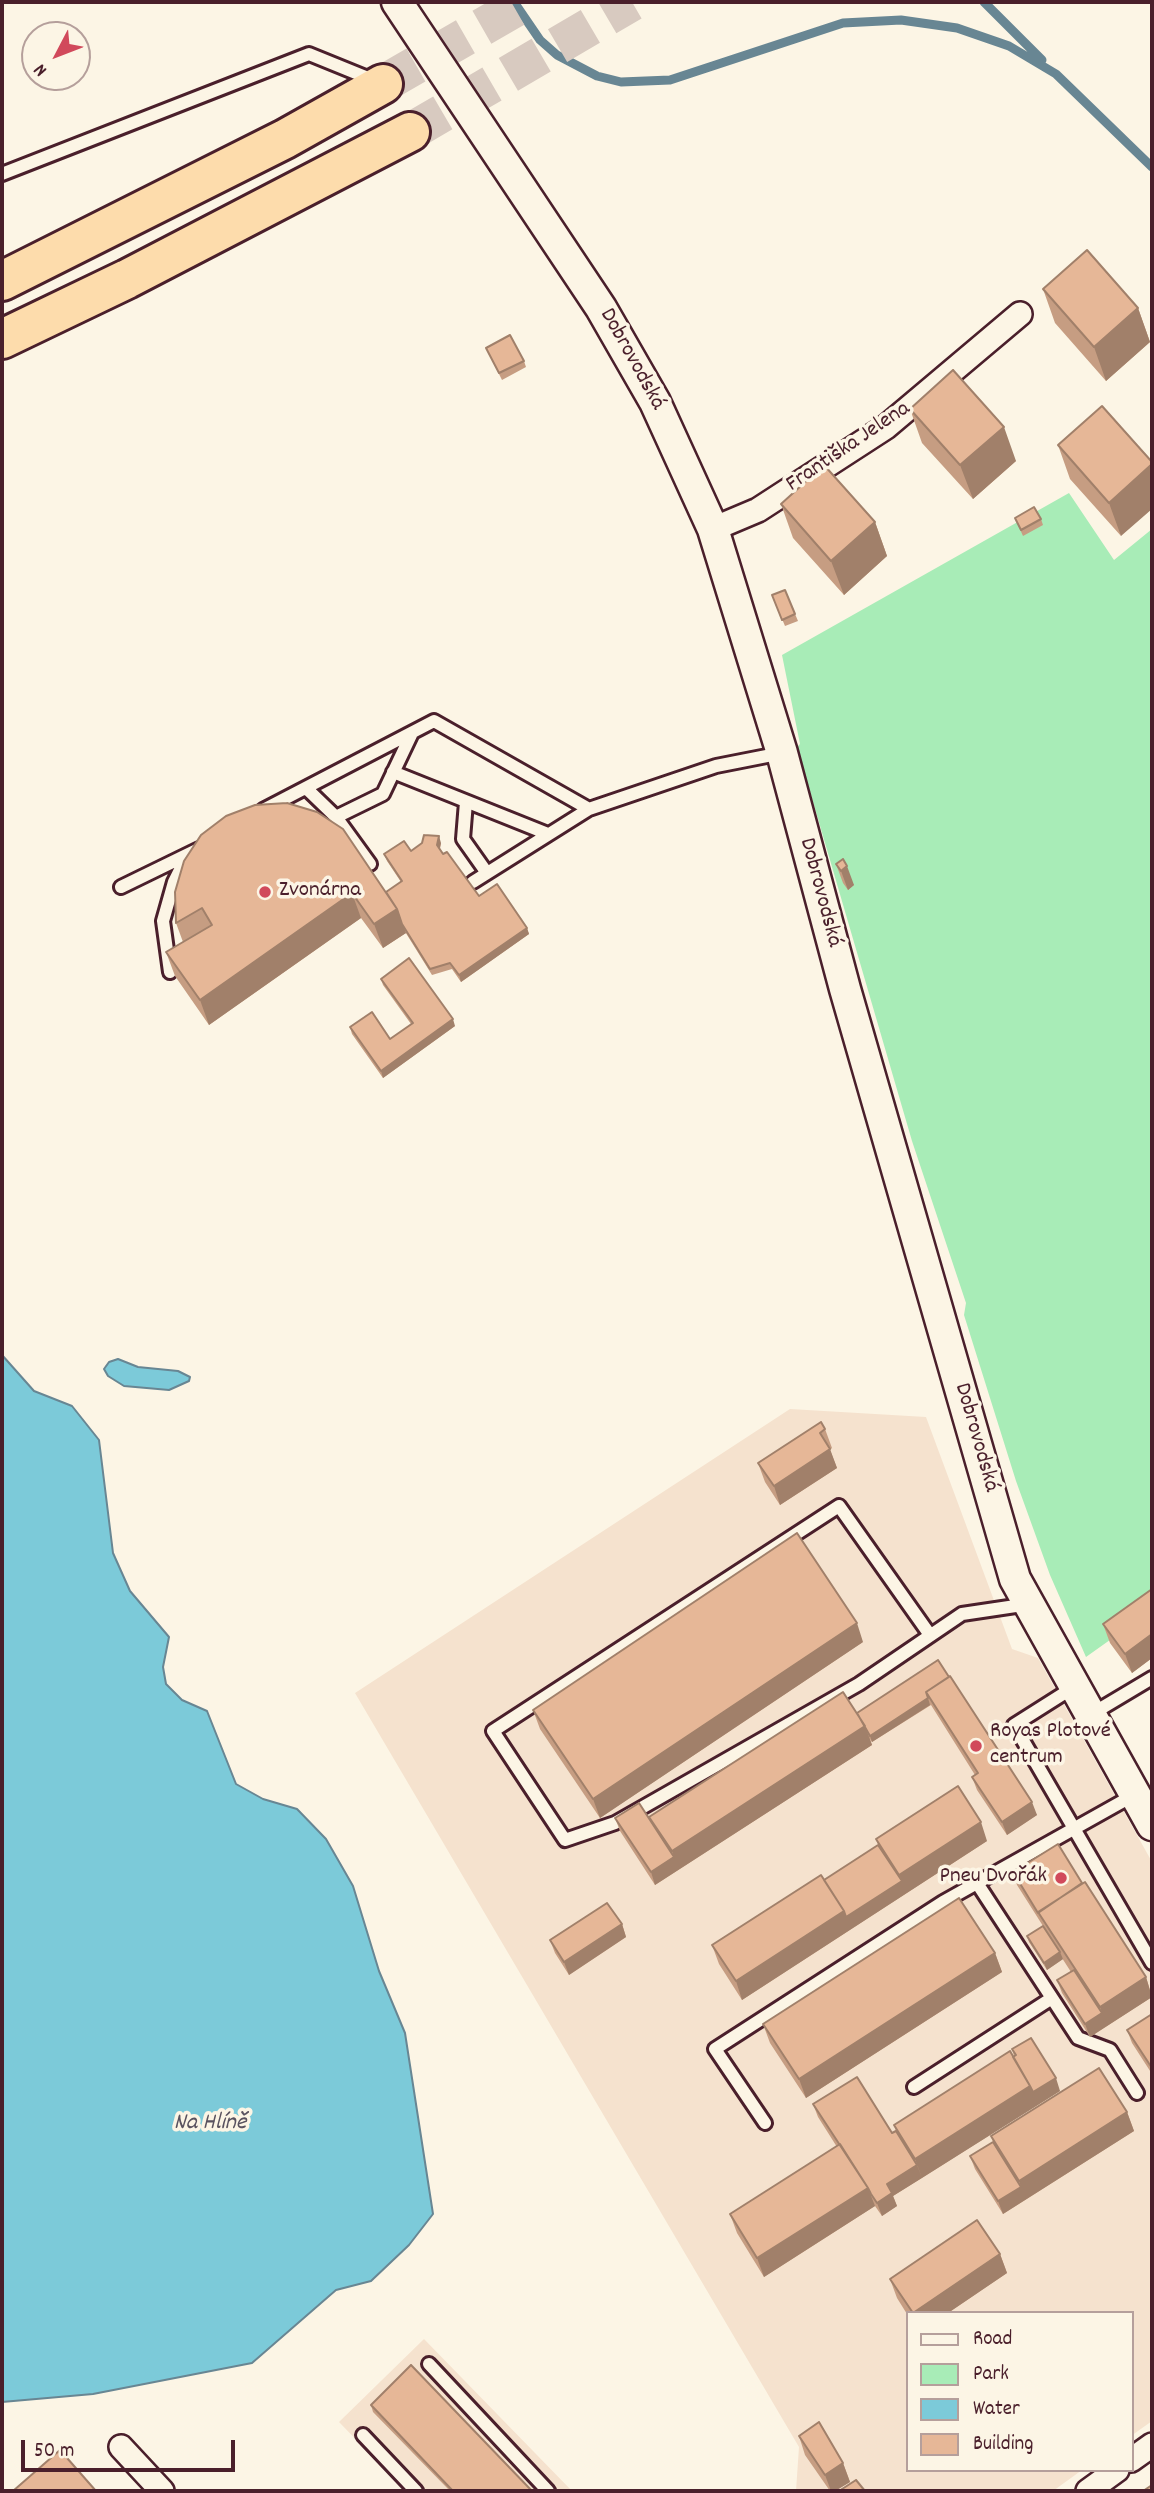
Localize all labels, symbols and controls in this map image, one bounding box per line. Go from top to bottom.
north arrow [21,21,91,91]
text: N [28,57,55,82]
street label: Dobrovodská [592,304,670,416]
street label: Františka Jelena [782,396,916,500]
street label: Dobrovodská [791,835,847,951]
place label: Zvonárna [279,878,361,906]
marker: Zvonárna [257,884,273,900]
street label: Dobrovodská [946,1380,1004,1496]
place label: Royas Plotové centrum [990,1719,1111,1773]
marker: Royas Plotové centrum [968,1738,984,1754]
place label: Pneu Dvořák [940,1864,1047,1892]
marker: Pneu Dvořák [1053,1870,1069,1886]
water label: Na Hlíně [174,2111,246,2139]
legend [906,2311,1133,2472]
text: Road [973,2325,1012,2355]
text: Park [973,2360,1009,2390]
text: Water [973,2395,1020,2425]
scale bar [24,2426,238,2470]
text: Building [973,2430,1033,2460]
text: 50 m [34,2437,74,2467]

